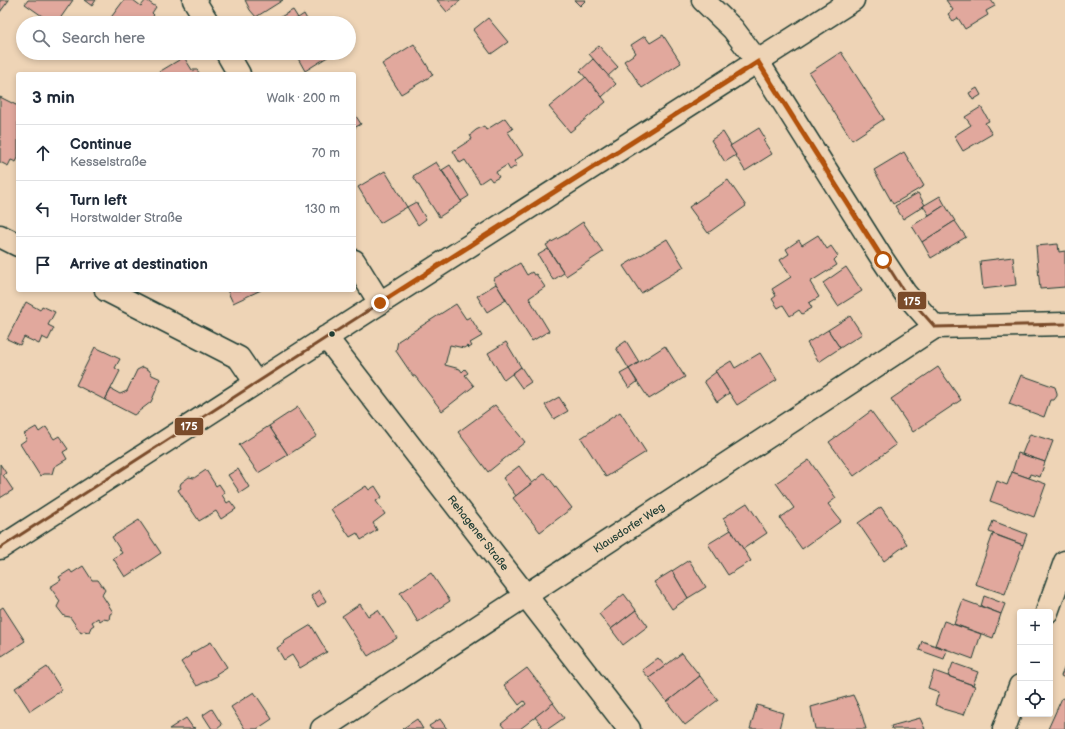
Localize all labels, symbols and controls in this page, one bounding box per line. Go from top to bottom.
search box [16,16,356,60]
icon: search [30,27,52,49]
text: Search here [62,29,145,48]
text: 3 min [32,88,75,108]
text: Walk · 200 m [267,90,340,106]
text: Continue [70,135,132,154]
icon: ahead [32,142,54,164]
text: 70 m [312,145,340,161]
text: Kesselstraße [70,154,147,170]
text: Turn left [70,191,127,210]
icon: left [32,198,54,220]
text: 130 m [305,201,340,217]
text: Horstwalder Straße [70,210,183,226]
route start [874,251,892,269]
icon: arrive [32,254,54,276]
text: Arrive at destination [70,255,208,274]
line badge: 175 [897,291,927,310]
route end [371,294,389,312]
text: 175 [903,295,921,308]
unlabelled marker [327,329,337,339]
line badge: 175 [174,417,204,436]
text: 175 [180,420,198,433]
street label: Rehagener Straße [445,493,512,573]
street label: Klausdorfer Weg [591,500,667,556]
map controls [1017,609,1053,717]
button: + [1017,609,1053,645]
button: − [1017,645,1053,681]
button: locate [1017,681,1053,717]

